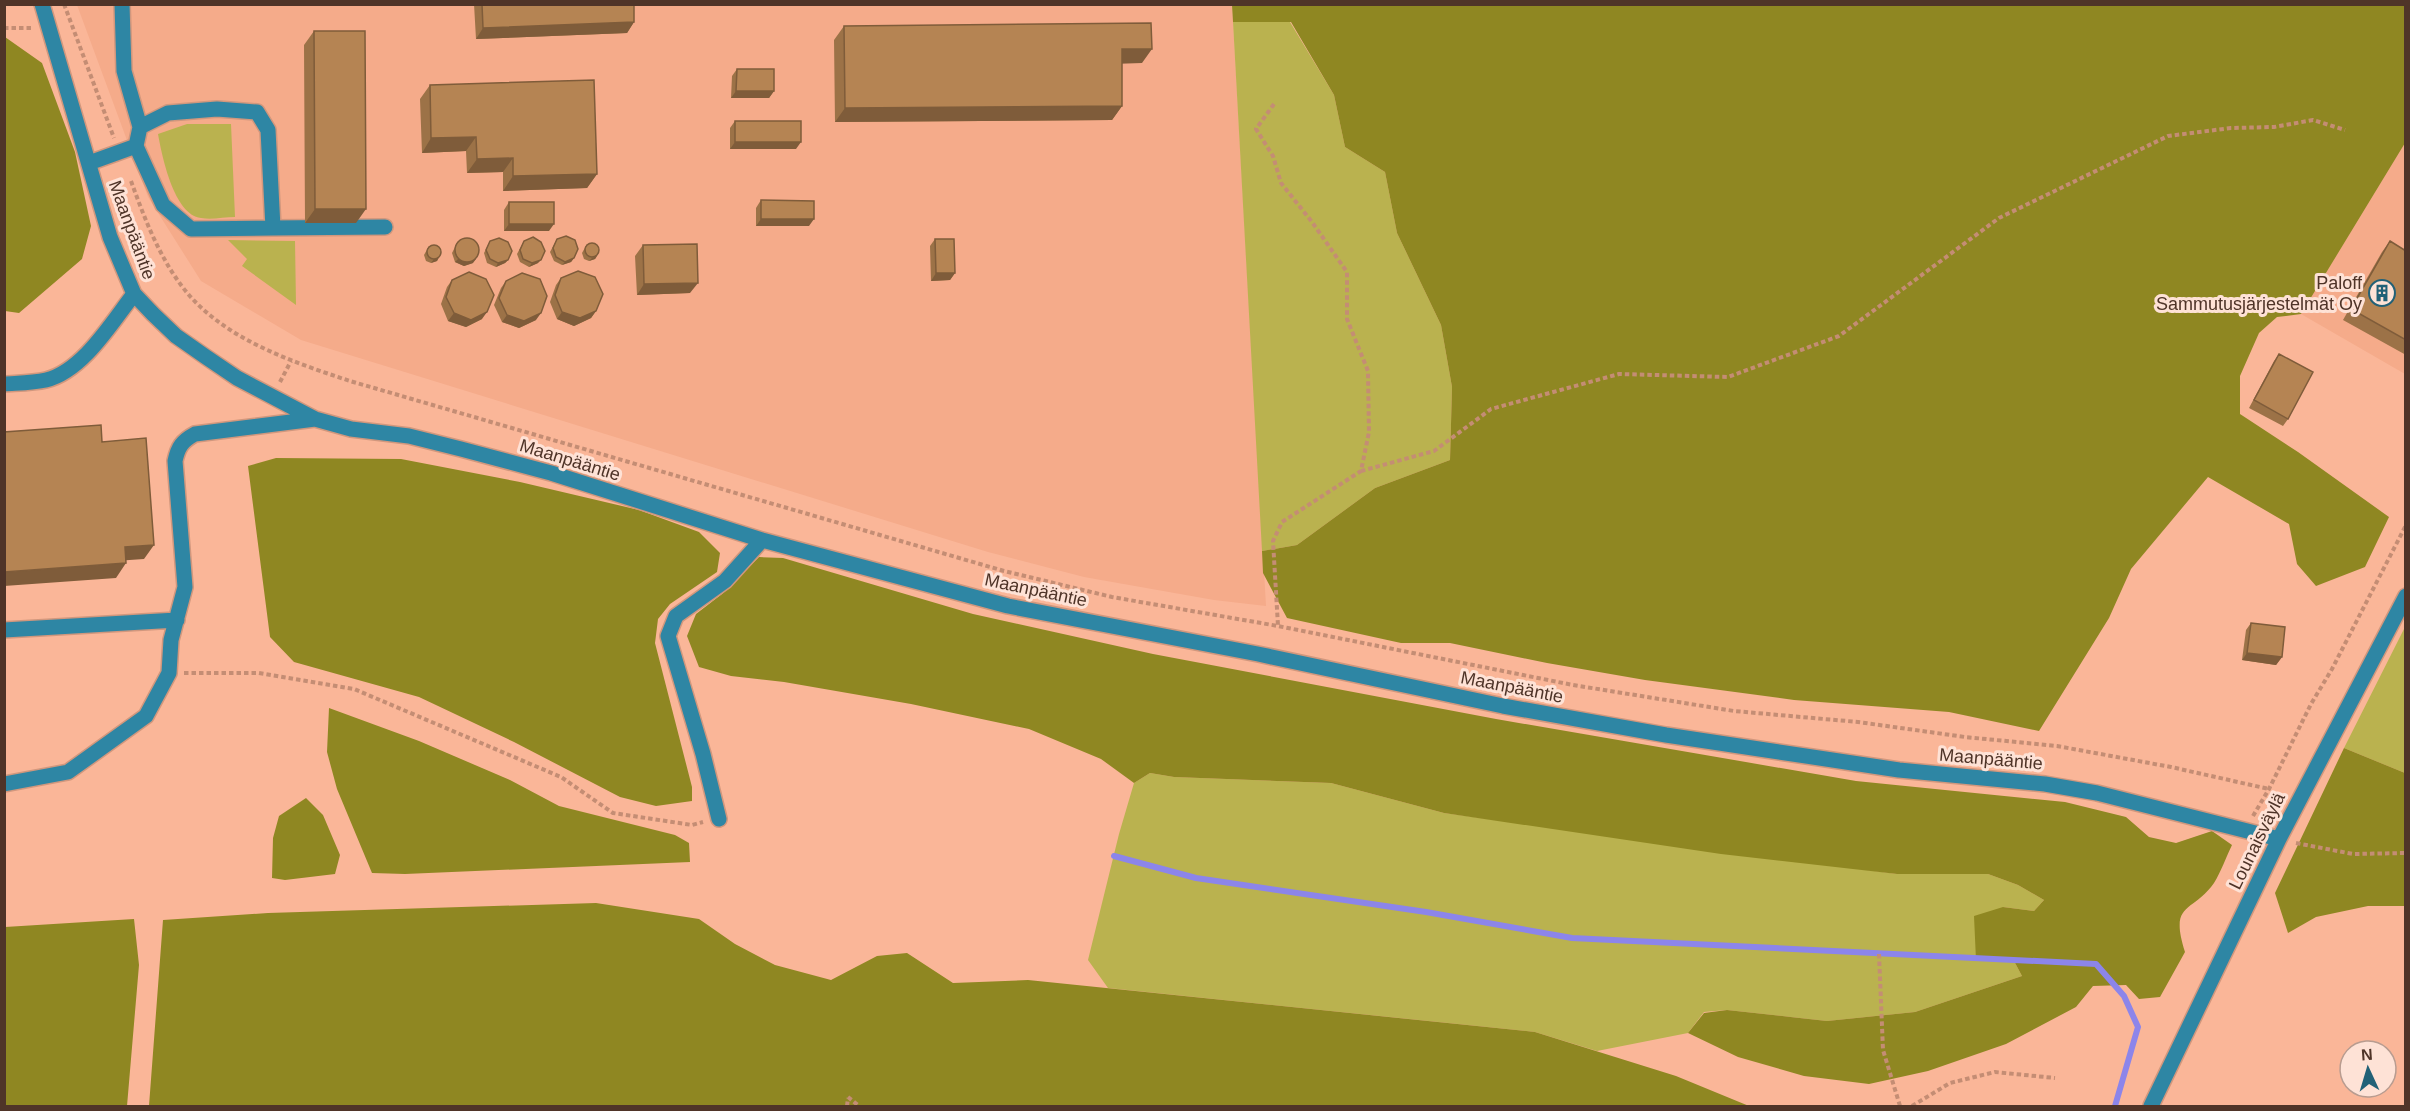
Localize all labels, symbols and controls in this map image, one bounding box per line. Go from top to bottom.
street label: Maanpääntie [105,178,159,282]
place label: Paloff Sammutusjärjestelmät Oy [2156,273,2363,314]
building icon: Paloff Sammutusjärjestelmät Oy [2367,278,2397,308]
street label: Maanpääntie [517,435,623,485]
street label: Maanpääntie [983,569,1089,611]
street label: Maanpääntie [1459,667,1565,707]
street label: Maanpääntie [1938,745,2044,773]
street label: Lounaisväylä [2225,789,2289,893]
north arrow [2338,1039,2398,1099]
text: N [2361,1046,2373,1063]

